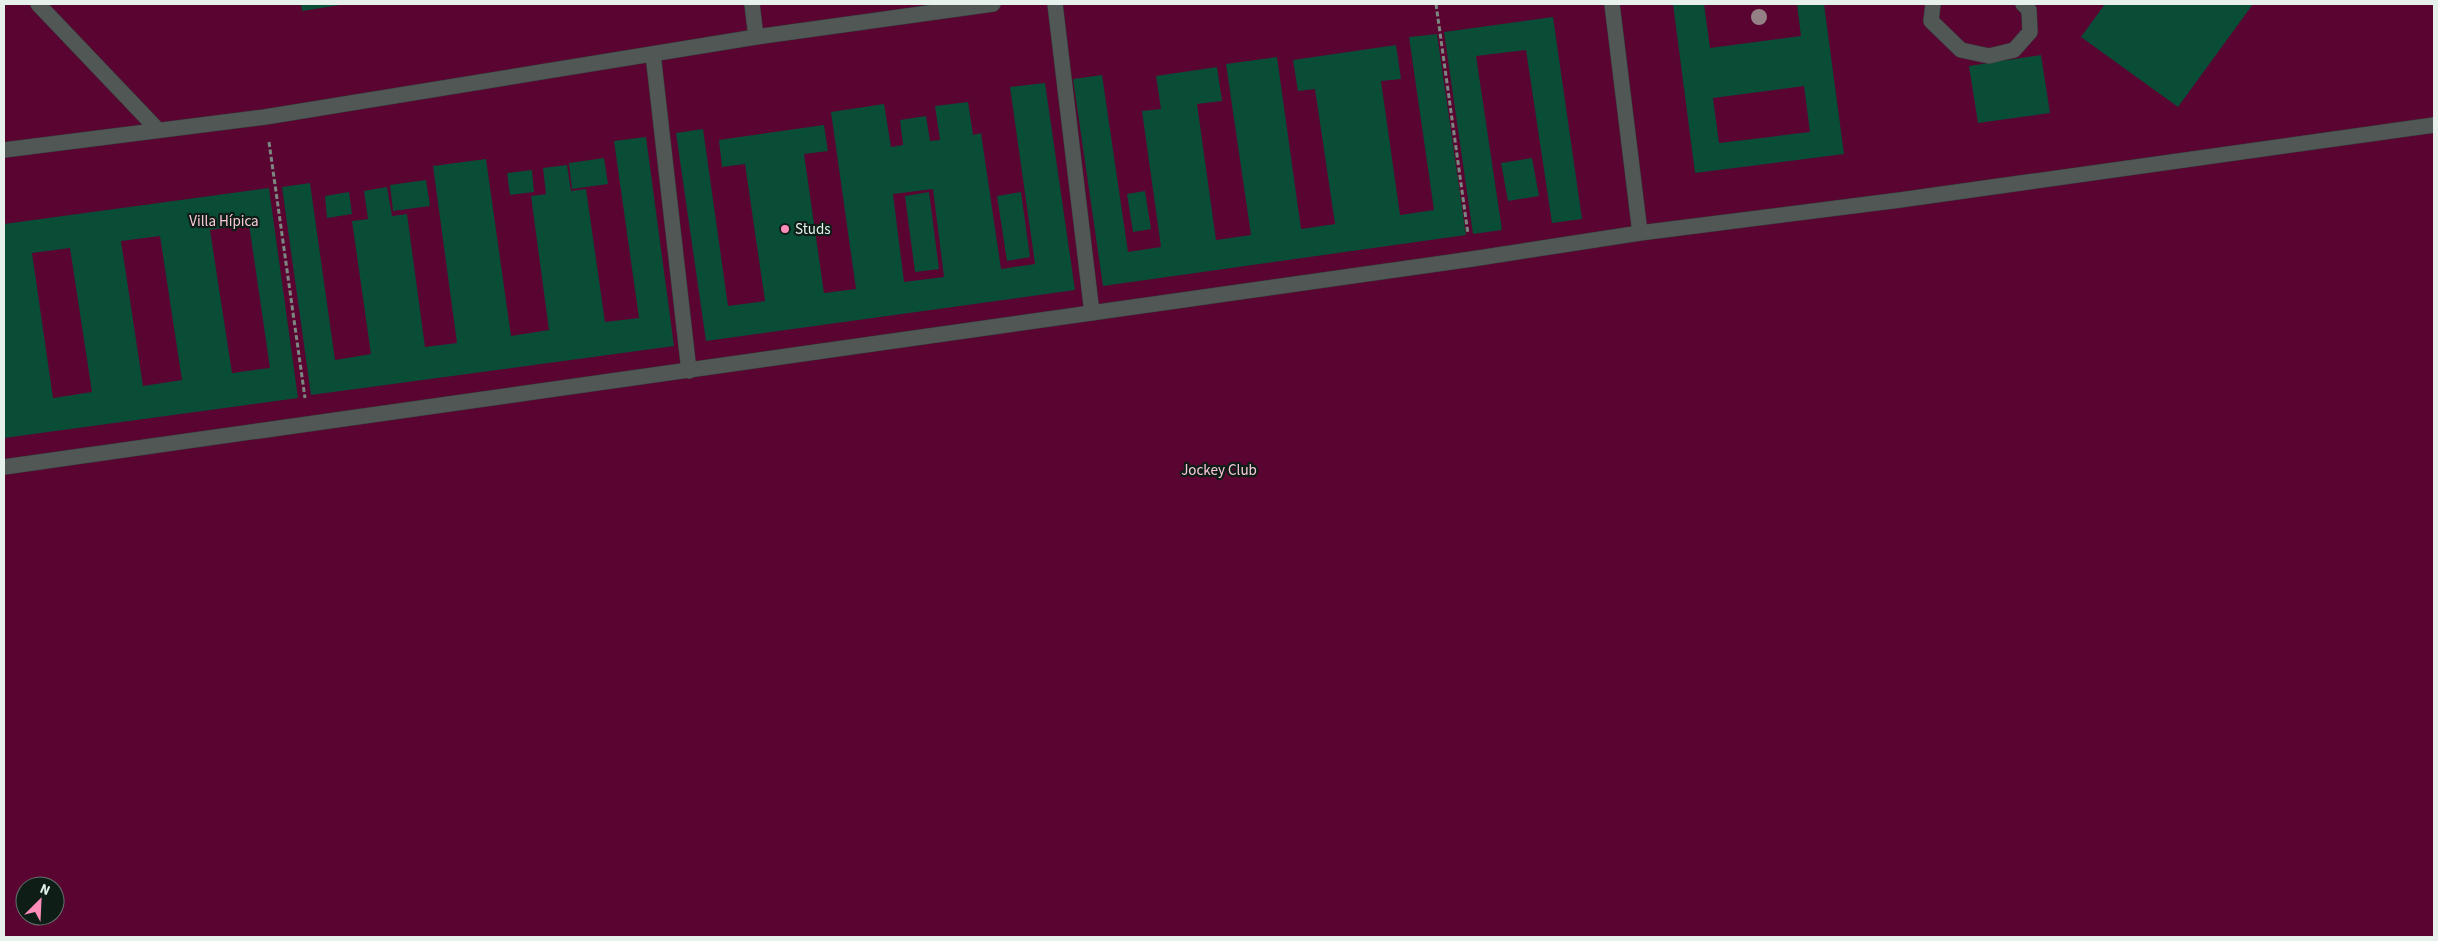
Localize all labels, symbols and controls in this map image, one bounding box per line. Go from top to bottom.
park label: Villa Hípica [189,211,259,232]
place label: Studs [795,219,831,240]
marker: Studs [779,223,791,235]
park label: Jockey Club [1181,460,1257,481]
north arrow [15,876,65,926]
text: N [37,879,53,901]

